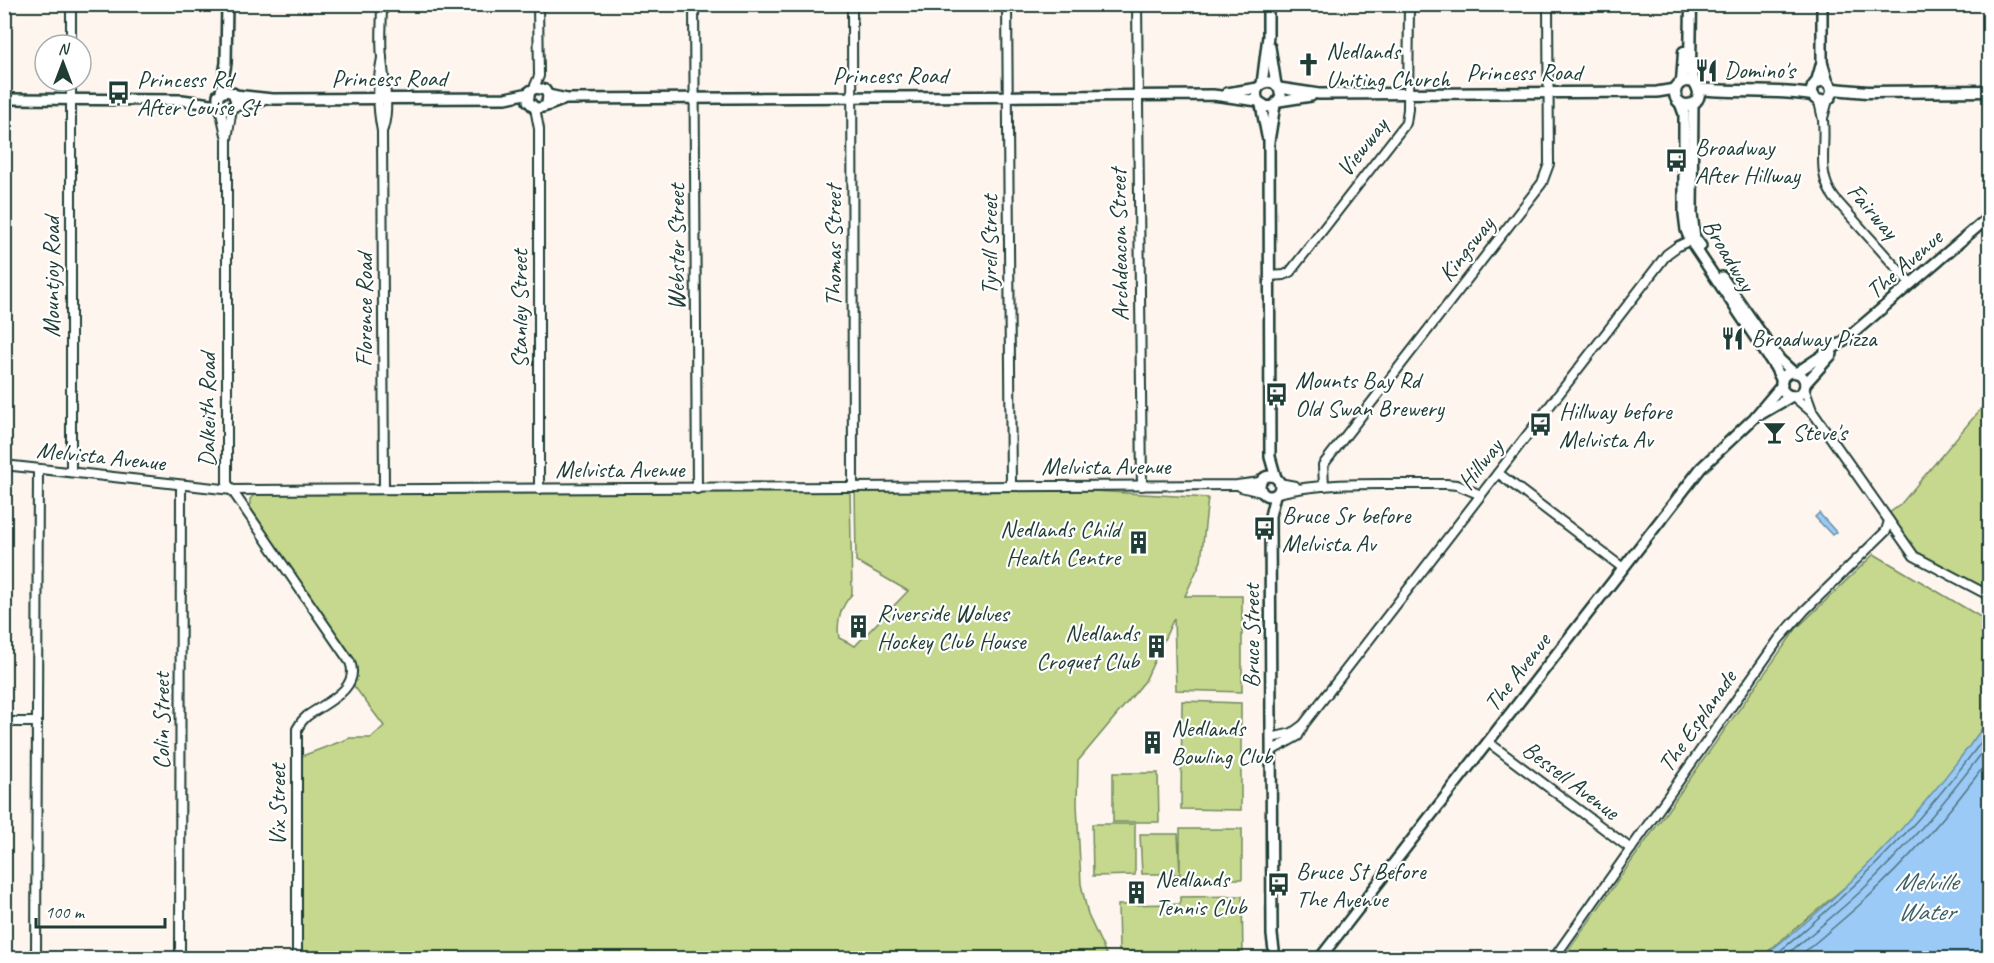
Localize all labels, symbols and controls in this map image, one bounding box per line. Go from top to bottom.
north arrow [33,33,93,93]
place label: Nedlands Uniting Church [1326,36,1451,94]
text: N [58,39,71,59]
church icon: Nedlands Uniting Church [1295,52,1321,78]
place label: Domino's [1724,55,1798,85]
street label: Princess Road [1466,57,1585,87]
restaurant icon: Domino's [1693,57,1719,83]
street label: Princess Road [832,60,951,90]
street label: Princess Road [331,63,450,93]
place label: Princess Rd After Louise St [137,64,262,122]
bus stop icon: Princess Rd After Louise St [106,80,132,106]
street label: Viewway [1330,110,1396,183]
place label: Broadway After Hillway [1695,132,1802,190]
bus stop icon: Broadway After Hillway [1664,148,1690,174]
street label: Archdeacon Street [1103,165,1135,321]
street label: Fairway [1841,177,1907,246]
street label: Webster Street [661,182,691,310]
street label: Thomas Street [818,182,848,307]
street label: Tyrell Street [974,193,1004,295]
street label: Kingsway [1431,209,1502,288]
street label: Mountjoy Road [36,213,66,337]
street label: Broadway [1696,213,1763,298]
street label: The Avenue [1860,221,1950,305]
street label: Stanley Street [504,247,534,369]
street label: Florence Road [349,250,379,367]
place label: Broadway Pizza [1751,323,1878,353]
restaurant icon: Broadway Pizza [1720,325,1746,351]
street label: Dalkeith Road [192,349,222,467]
place label: Mounts Bay Rd Old Swan Brewery [1295,365,1445,423]
bus stop icon: Mounts Bay Rd Old Swan Brewery [1264,381,1290,407]
place label: Hillway before Melvista Av [1559,396,1674,454]
bus stop icon: Hillway before Melvista Av [1528,412,1554,438]
place label: Steve's [1792,417,1849,447]
bar icon: Steve's [1761,419,1787,445]
street label: Hillway [1451,431,1510,496]
street label: Melvista Avenue [35,434,169,478]
street label: Melvista Avenue [1042,451,1173,481]
street label: Melvista Avenue [556,454,687,484]
place label: Bruce Sr before Melvista Av [1282,500,1412,558]
place label: Nedlands Child Health Centre [1000,514,1124,572]
bus stop icon: Bruce Sr before Melvista Av [1251,516,1277,542]
building icon: Nedlands Child Health Centre [1125,530,1151,556]
street label: Bruce Street [1236,582,1266,688]
place label: Riverside Wolves Hockey Club House [877,598,1028,656]
building icon: Riverside Wolves Hockey Club House [846,614,872,640]
place label: Nedlands Croquet Club [1036,618,1141,676]
street label: The Avenue [1477,625,1558,717]
building icon: Nedlands Croquet Club [1144,634,1170,660]
street label: The Esplanade [1651,662,1744,778]
street label: Colin Street [146,671,176,769]
place label: Nedlands Bowling Club [1171,713,1274,771]
building icon: Nedlands Bowling Club [1140,729,1166,755]
street label: Bessell Avenue [1517,734,1627,827]
street label: Vix Street [262,762,292,846]
place label: Bruce St Before The Avenue [1296,856,1428,914]
place label: Nedlands Tennis Club [1155,864,1248,922]
water label: Melville Water [1895,865,1961,928]
bus stop icon: Bruce St Before The Avenue [1265,872,1291,898]
building icon: Nedlands Tennis Club [1124,880,1150,906]
scale bar [36,891,165,929]
text: 100 m [45,901,86,923]

